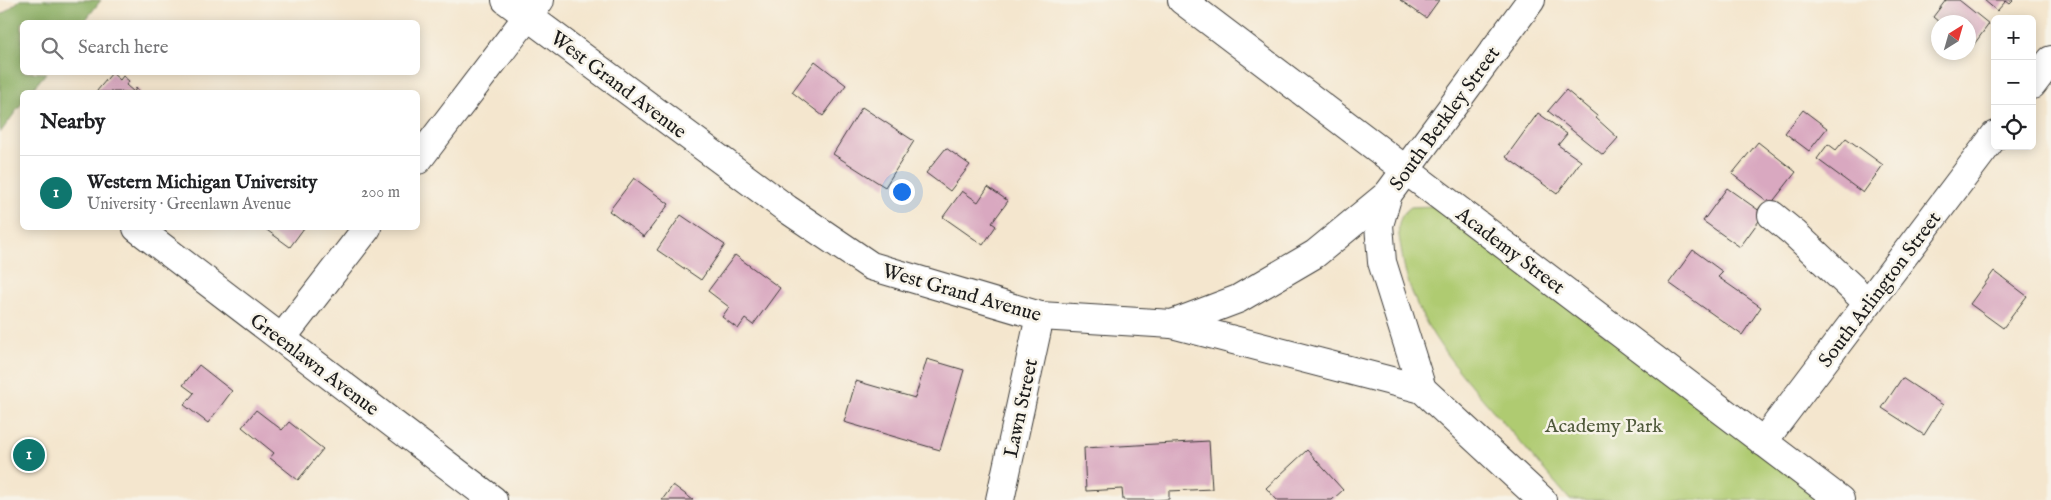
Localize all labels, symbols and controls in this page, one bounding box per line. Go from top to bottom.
north arrow [1931,15,1976,60]
map controls [1991,15,2036,150]
button: + [1991,15,2036,60]
search box [20,20,420,75]
street label: West Grand Avenue [545,26,691,145]
icon: search [38,34,66,62]
text: Search here [78,36,169,60]
street label: South Berkley Street [1385,42,1506,196]
button: − [1991,60,2036,105]
button: locate [1991,105,2036,150]
text: Nearby [40,109,105,136]
text: Western Michigan University [87,171,317,195]
your location [889,179,915,205]
text: 1 [53,183,59,203]
text: 200 m [361,183,400,203]
text: University · Greenlawn Avenue [87,195,291,215]
street label: Academy Street [1450,202,1570,300]
street label: South Arlington Street [1813,207,1947,373]
street label: West Grand Avenue [879,259,1044,328]
street label: Greenlawn Avenue [245,308,384,422]
street label: Lawn Street [999,356,1044,460]
park label: Academy Park [1544,414,1663,439]
pin: 1 [13,436,45,474]

